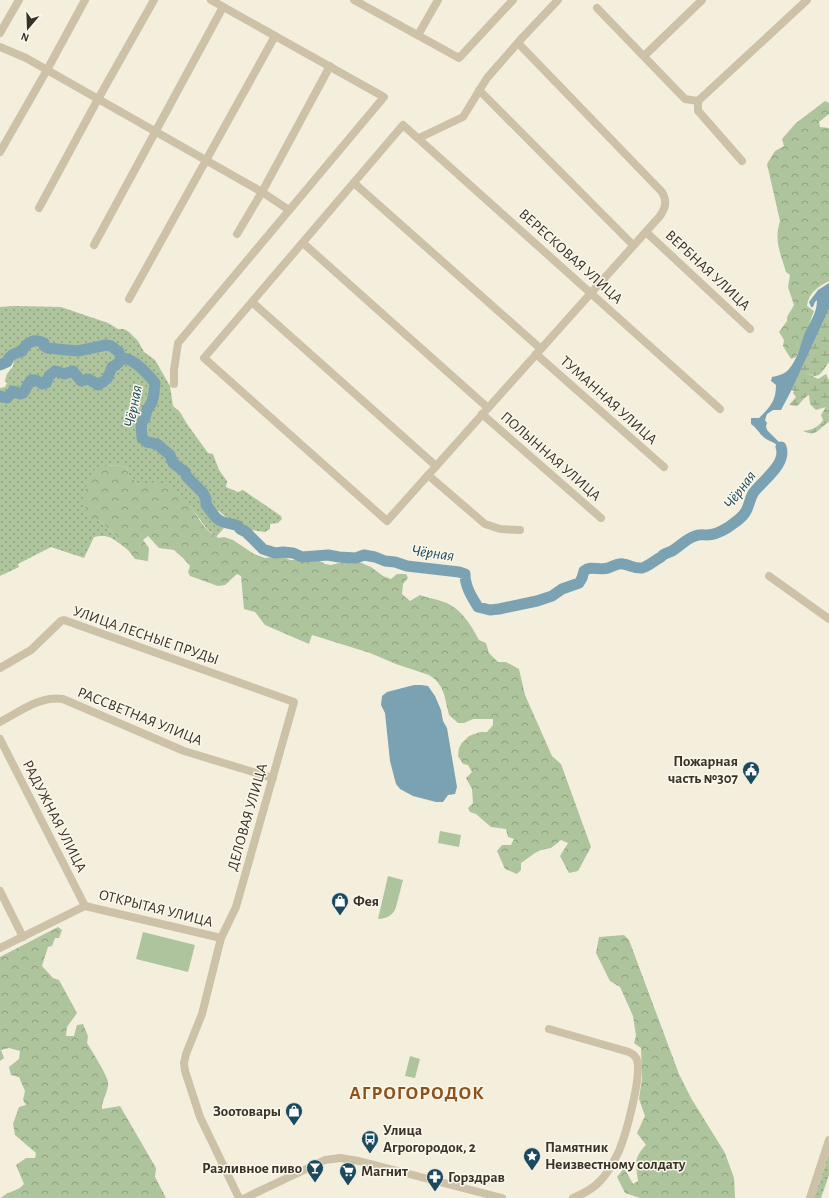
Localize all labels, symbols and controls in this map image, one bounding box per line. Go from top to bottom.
north arrow [8,8,48,48]
text: N [19,31,30,43]
street label: ВЕРЕСКОВАЯ УЛИЦА [516,206,626,307]
street label: ВЕРБНАЯ УЛИЦА [662,227,753,313]
street label: ТУМАННАЯ УЛИЦА [558,353,660,448]
water label: Чёрная [121,384,146,429]
street label: ПОЛЫННАЯ УЛИЦА [498,409,604,504]
water label: Чёрная [721,468,760,512]
water label: Чёрная [410,542,455,565]
street label: УЛИЦА ЛЕСНЫЕ ПРУДЫ [71,603,221,667]
street label: РАССВЕТНАЯ УЛИЦА [75,685,205,748]
place label: Пожарная часть №307 [668,754,739,786]
street label: РАДУЖНАЯ УЛИЦА [20,758,89,875]
public building icon: Пожарная часть №307 [741,760,761,785]
street label: ДЕЛОВАЯ УЛИЦА [225,761,270,873]
street label: ОТКРЫТАЯ УЛИЦА [97,887,215,930]
shop icon: Фея [330,891,350,916]
place label: Фея [353,894,379,909]
district label: АГРОГОРОДОК [349,1084,485,1103]
shop icon: Зоотовары [284,1101,304,1126]
place label: Зоотовары [213,1104,281,1119]
place label: Улица Агрогородок, 2 [383,1123,476,1155]
bus stop icon: Улица Агрогородок, 2 [360,1129,380,1154]
place label: Памятник Неизвестному солдату [545,1140,686,1172]
place icon: Памятник Неизвестному солдату [522,1146,542,1171]
bar icon: Разливное пиво [305,1158,325,1183]
place label: Разливное пиво [202,1161,302,1176]
supermarket icon: Магнит [338,1161,358,1186]
place label: Магнит [361,1164,408,1179]
pharmacy icon: Горздрав [425,1167,445,1192]
place label: Горздрав [448,1170,505,1185]

